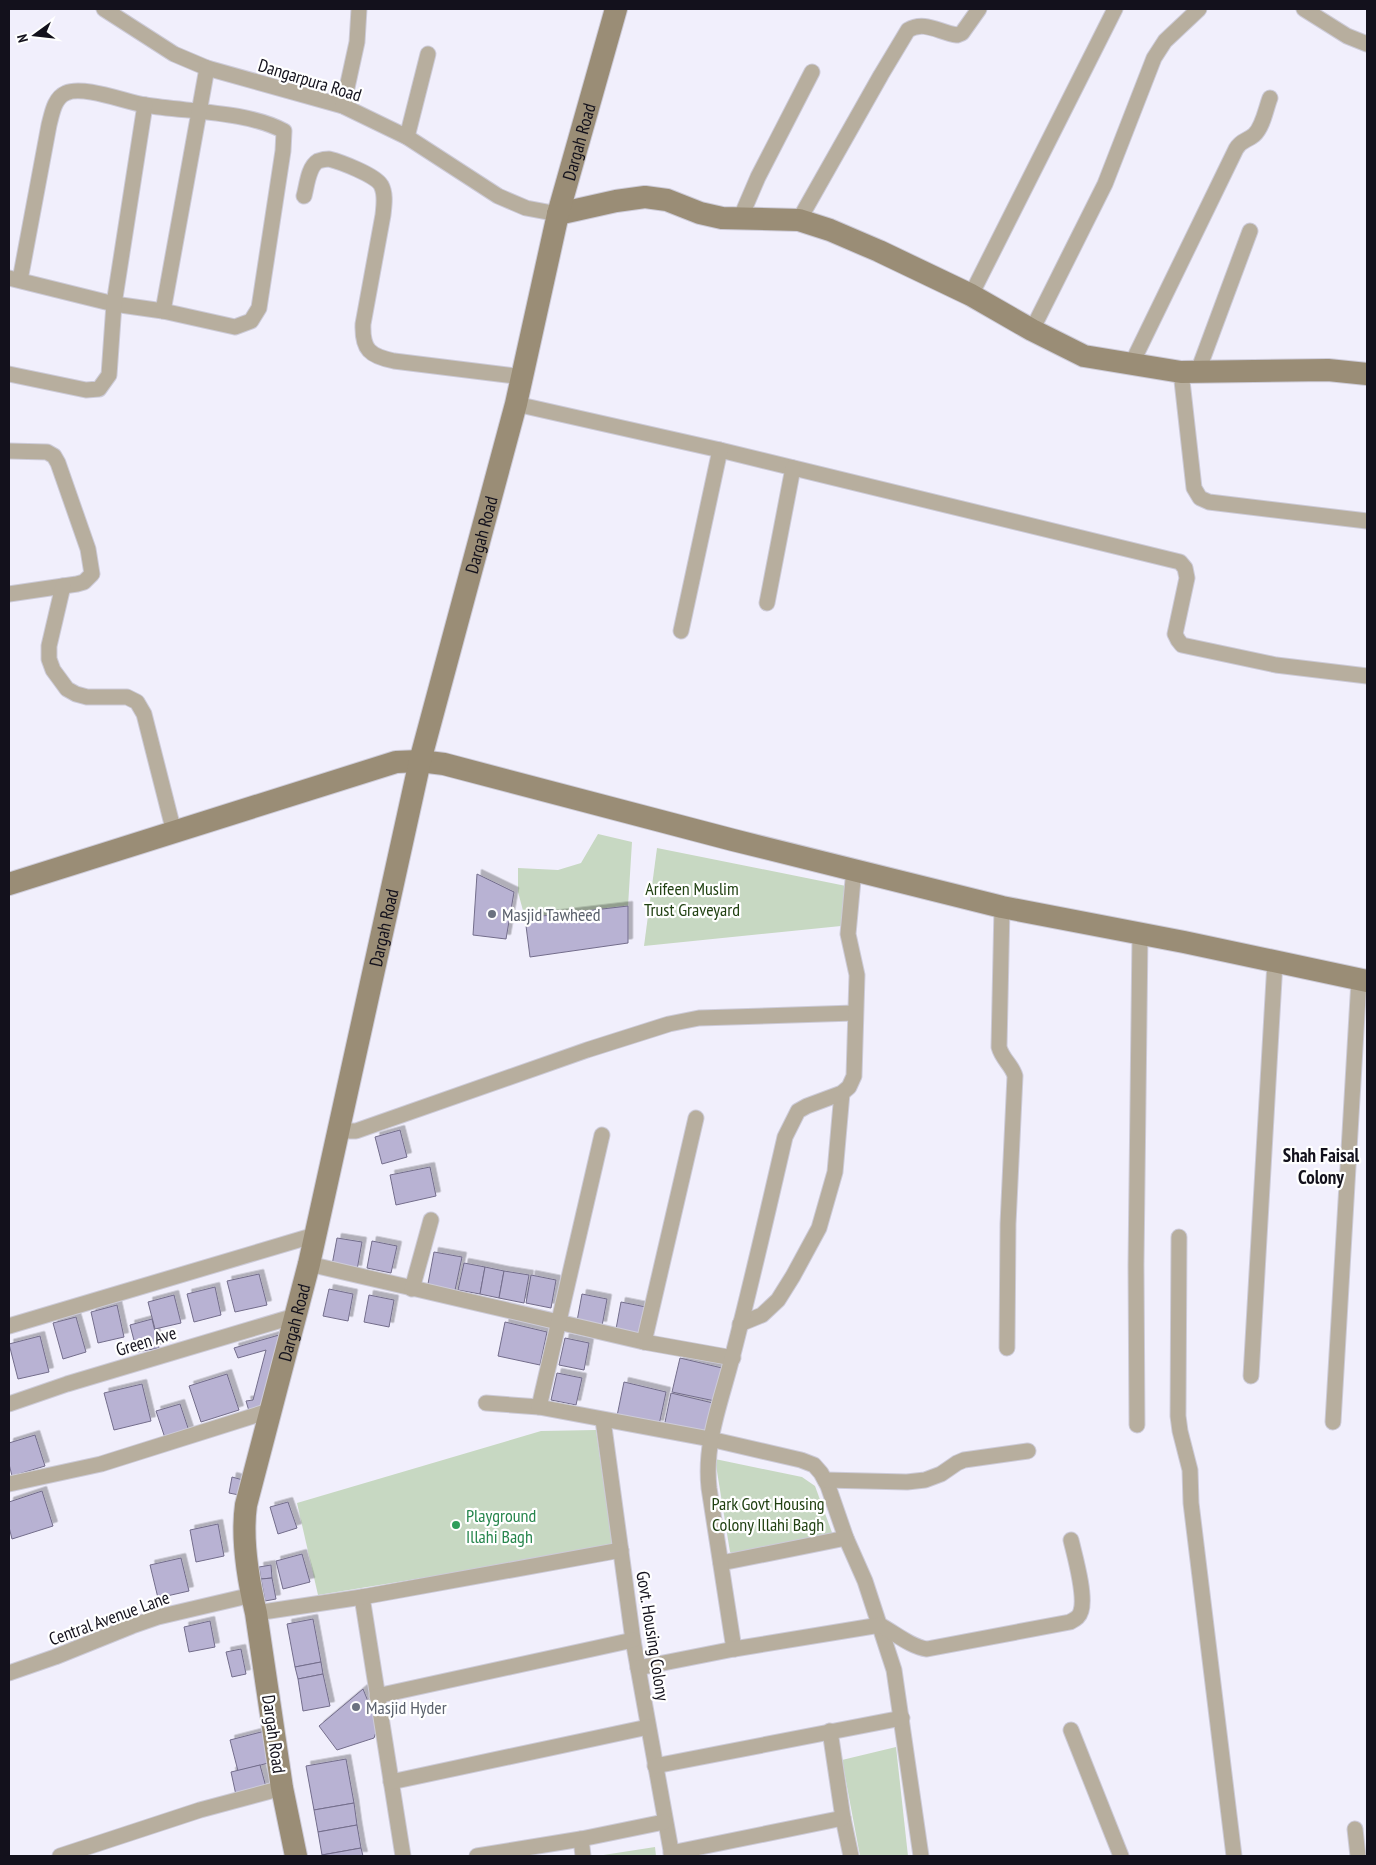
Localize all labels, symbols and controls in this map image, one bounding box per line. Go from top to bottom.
north arrow [10,10,60,60]
text: N [13,32,32,44]
street label: Dangarpura Road [256,53,364,107]
street label: Dargah Road [557,101,600,183]
street label: Dargah Road [459,493,502,576]
park label: Arifeen Muslim Trust Graveyard [644,877,740,921]
street label: Dargah Road [363,887,403,969]
place label: Masjid Tawheed [502,903,600,926]
marker: Masjid Tawheed [486,908,498,920]
district label: Shah Faisal Colony [1283,1143,1360,1189]
street label: Dargah Road [273,1281,315,1364]
street label: Green Ave [113,1321,179,1361]
park label: Park Govt Housing Colony Illahi Bagh [711,1492,825,1536]
place label: Playground Illahi Bagh [466,1504,536,1548]
marker: Playground Illahi Bagh [450,1519,462,1531]
street label: Govt. Housing Colony [631,1569,675,1703]
street label: Central Avenue Lane [45,1586,173,1650]
street label: Dargah Road [257,1693,291,1775]
place label: Masjid Hyder [366,1696,447,1719]
marker: Masjid Hyder [350,1701,362,1713]

